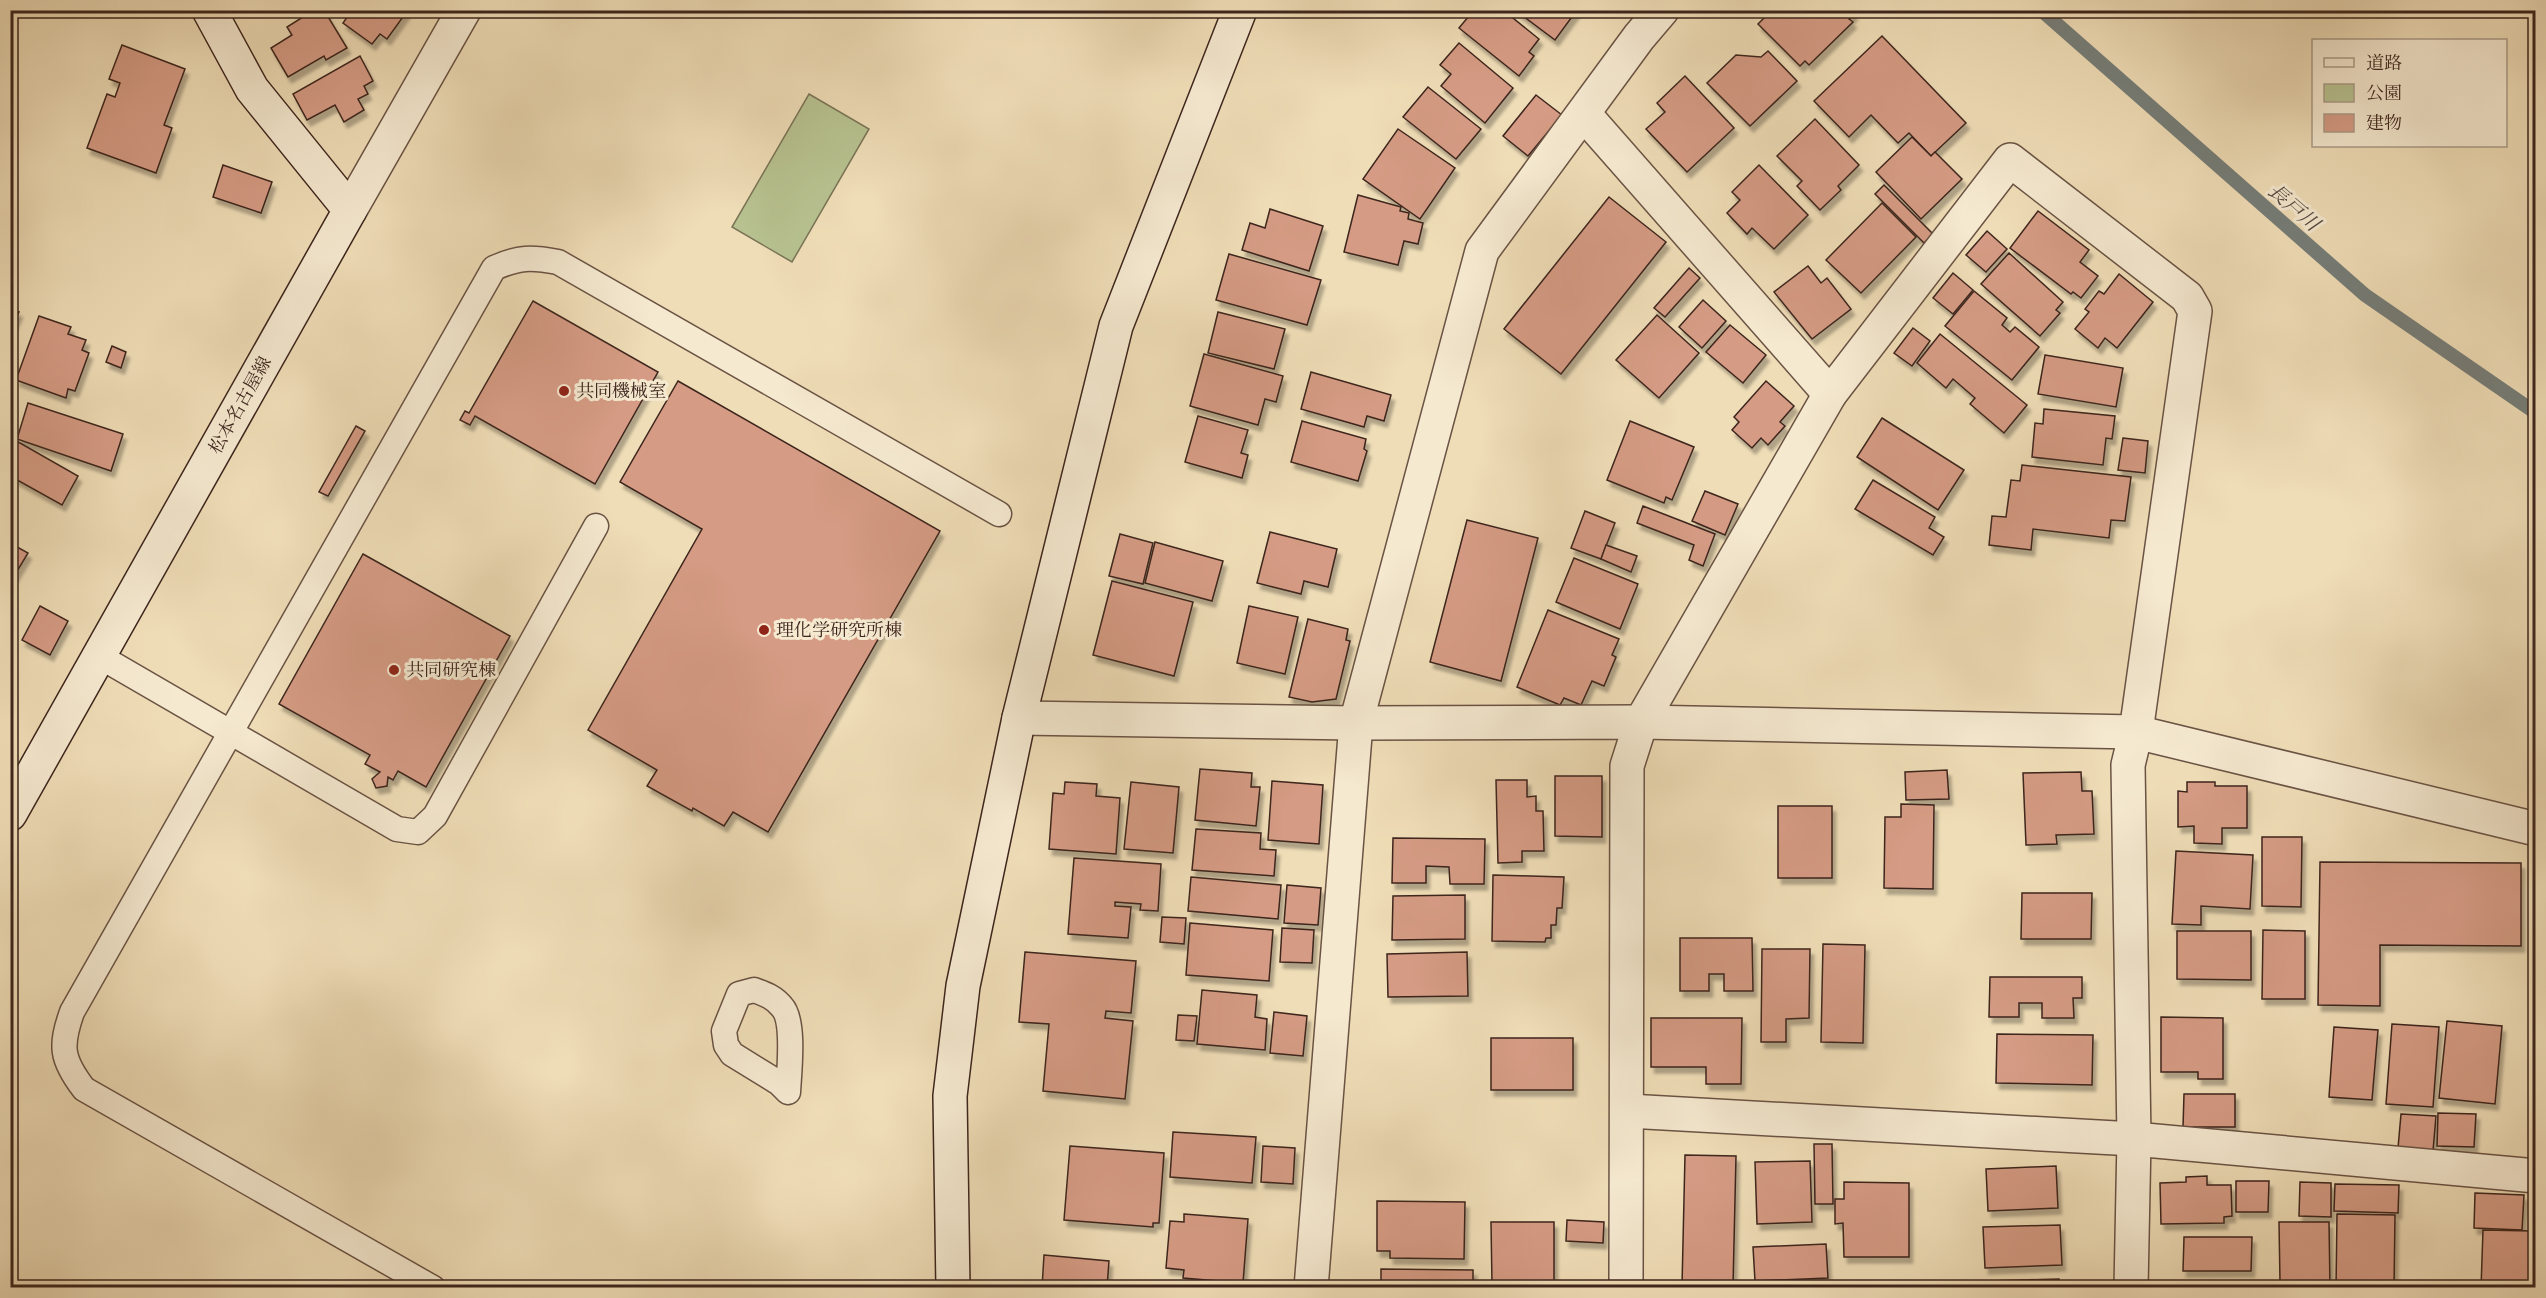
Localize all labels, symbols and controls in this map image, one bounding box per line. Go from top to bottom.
legend [2312,39,2507,147]
text: 道路 [2366,53,2402,76]
text: 公園 [2366,83,2402,106]
text: 建物 [2366,113,2402,136]
water label: 長戸川 [2262,179,2325,239]
street label: 松本名古屋線 [205,353,278,459]
place label: 共同機械室 [576,381,666,404]
marker: 共同機械室 [557,384,571,398]
place label: 理化学研究所棟 [776,620,902,643]
marker: 理化学研究所棟 [757,623,771,637]
place label: 共同研究棟 [406,660,496,683]
marker: 共同研究棟 [387,663,401,677]

